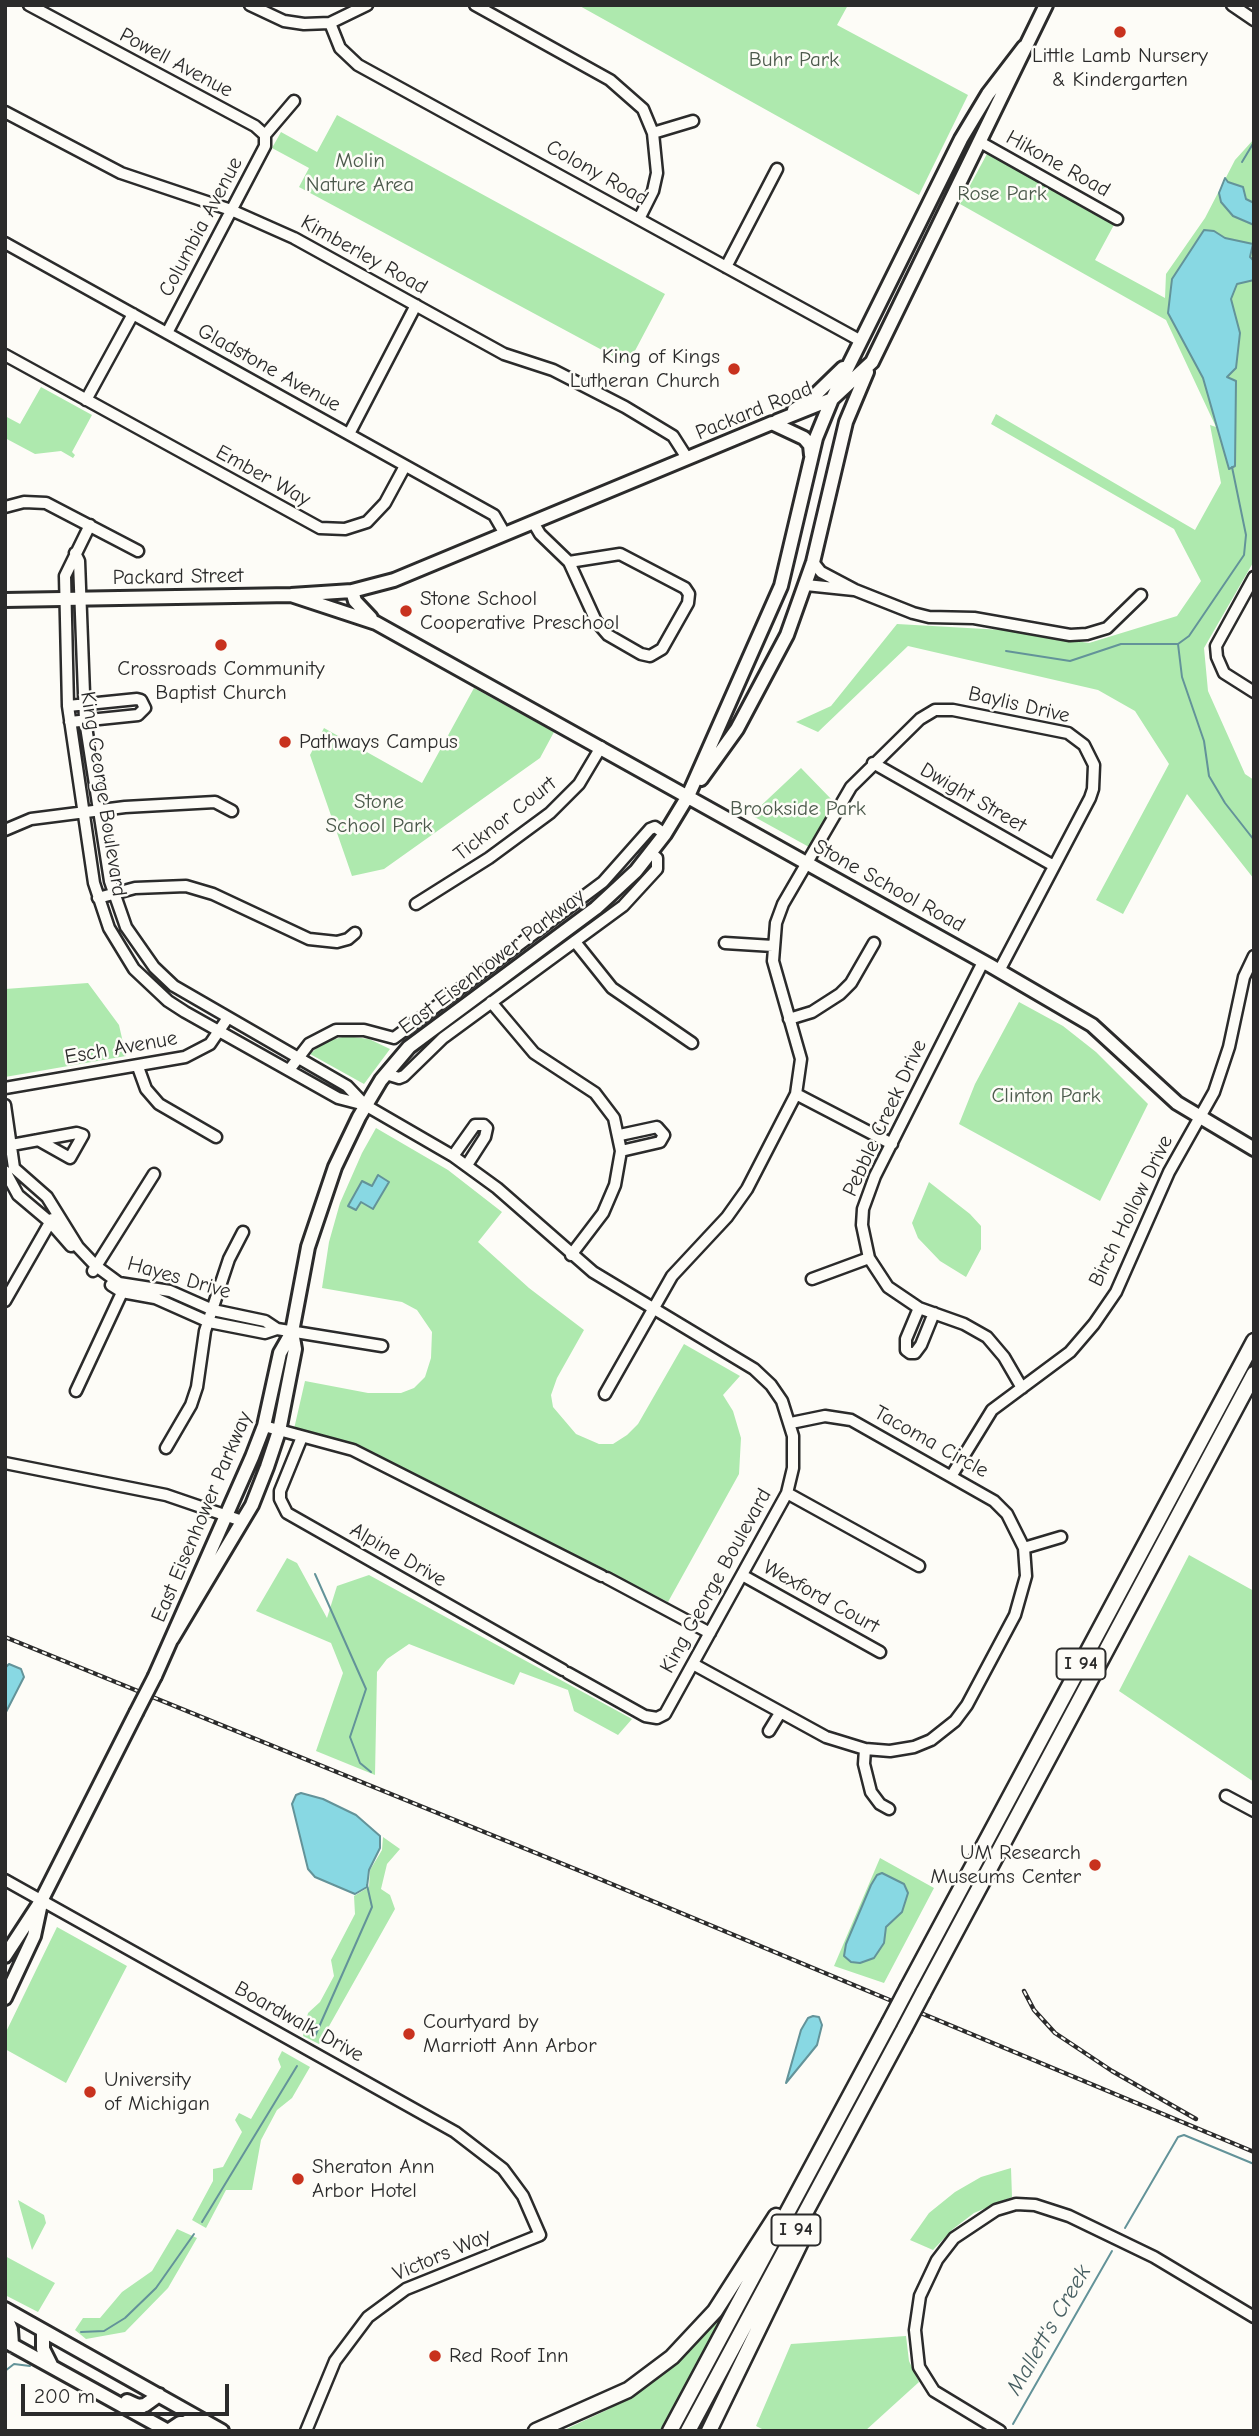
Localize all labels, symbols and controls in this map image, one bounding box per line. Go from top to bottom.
street label: Powell Avenue [115,23,237,103]
marker: Little Lamb Nursery & Kindergarten [1112,24,1128,40]
place label: Little Lamb Nursery & Kindergarten [1032,43,1208,93]
park label: Buhr Park [749,47,839,73]
street label: Hikone Road [1001,125,1115,203]
street label: Colony Road [541,135,653,211]
park label: Molin Nature Area [306,148,414,198]
street label: Columbia Avenue [154,153,248,301]
park label: Rose Park [957,181,1047,207]
street label: Kimberley Road [296,210,432,300]
street label: Gladstone Avenue [193,318,345,418]
place label: King of Kings Lutheran Church [570,344,720,394]
marker: King of Kings Lutheran Church [726,361,742,377]
street label: Packard Road [692,376,816,446]
street label: Ember Way [211,440,315,512]
street label: Packard Street [112,563,244,591]
place label: Stone School Cooperative Preschool [420,586,619,636]
marker: Stone School Cooperative Preschool [398,603,414,619]
marker: Crossroads Community Baptist Church [213,637,229,653]
place label: Crossroads Community Baptist Church [117,656,325,706]
street label: Baylis Drive [966,681,1072,729]
street label: King George Boulevard [74,690,132,898]
place label: Pathways Campus [299,729,458,755]
marker: Pathways Campus [277,734,293,750]
street label: Dwight Street [915,757,1031,839]
street label: Ticknor Court [449,771,561,867]
park label: Stone School Park [325,789,433,839]
park label: Brookside Park [730,796,866,822]
street label: Stone School Road [809,834,969,938]
street label: East Eisenhower Parkway [394,884,590,1040]
street label: Esch Avenue [63,1026,179,1070]
street label: Pebble Creek Drive [838,1036,932,1200]
park label: Clinton Park [991,1083,1101,1109]
street label: Birch Hollow Drive [1083,1131,1179,1291]
street label: Hayes Drive [124,1251,234,1305]
street label: Tacoma Circle [869,1400,993,1484]
street label: East Eisenhower Parkway [146,1408,258,1626]
street label: King George Boulevard [655,1484,777,1678]
street label: Alpine Drive [345,1517,451,1593]
street label: Wexford Court [759,1555,883,1639]
road number: I 94 [1056,1648,1106,1680]
place label: UM Research Museums Center [930,1840,1081,1890]
marker: UM Research Museums Center [1087,1857,1103,1873]
street label: Boardwalk Drive [230,1976,368,2068]
place label: Courtyard by Marriott Ann Arbor [423,2009,596,2059]
marker: Courtyard by Marriott Ann Arbor [401,2026,417,2042]
place label: University of Michigan [104,2067,210,2117]
marker: University of Michigan [82,2084,98,2100]
place label: Sheraton Ann Arbor Hotel [312,2154,435,2204]
marker: Sheraton Ann Arbor Hotel [290,2171,306,2187]
road number: I 94 [772,2214,820,2246]
street label: Victors Way [389,2223,495,2287]
water label: Mallett's Creek [1001,2260,1097,2400]
place label: Red Roof Inn [449,2343,569,2369]
marker: Red Roof Inn [427,2348,443,2364]
scale bar [24,2370,233,2414]
text: 200 m [34,2384,95,2408]

